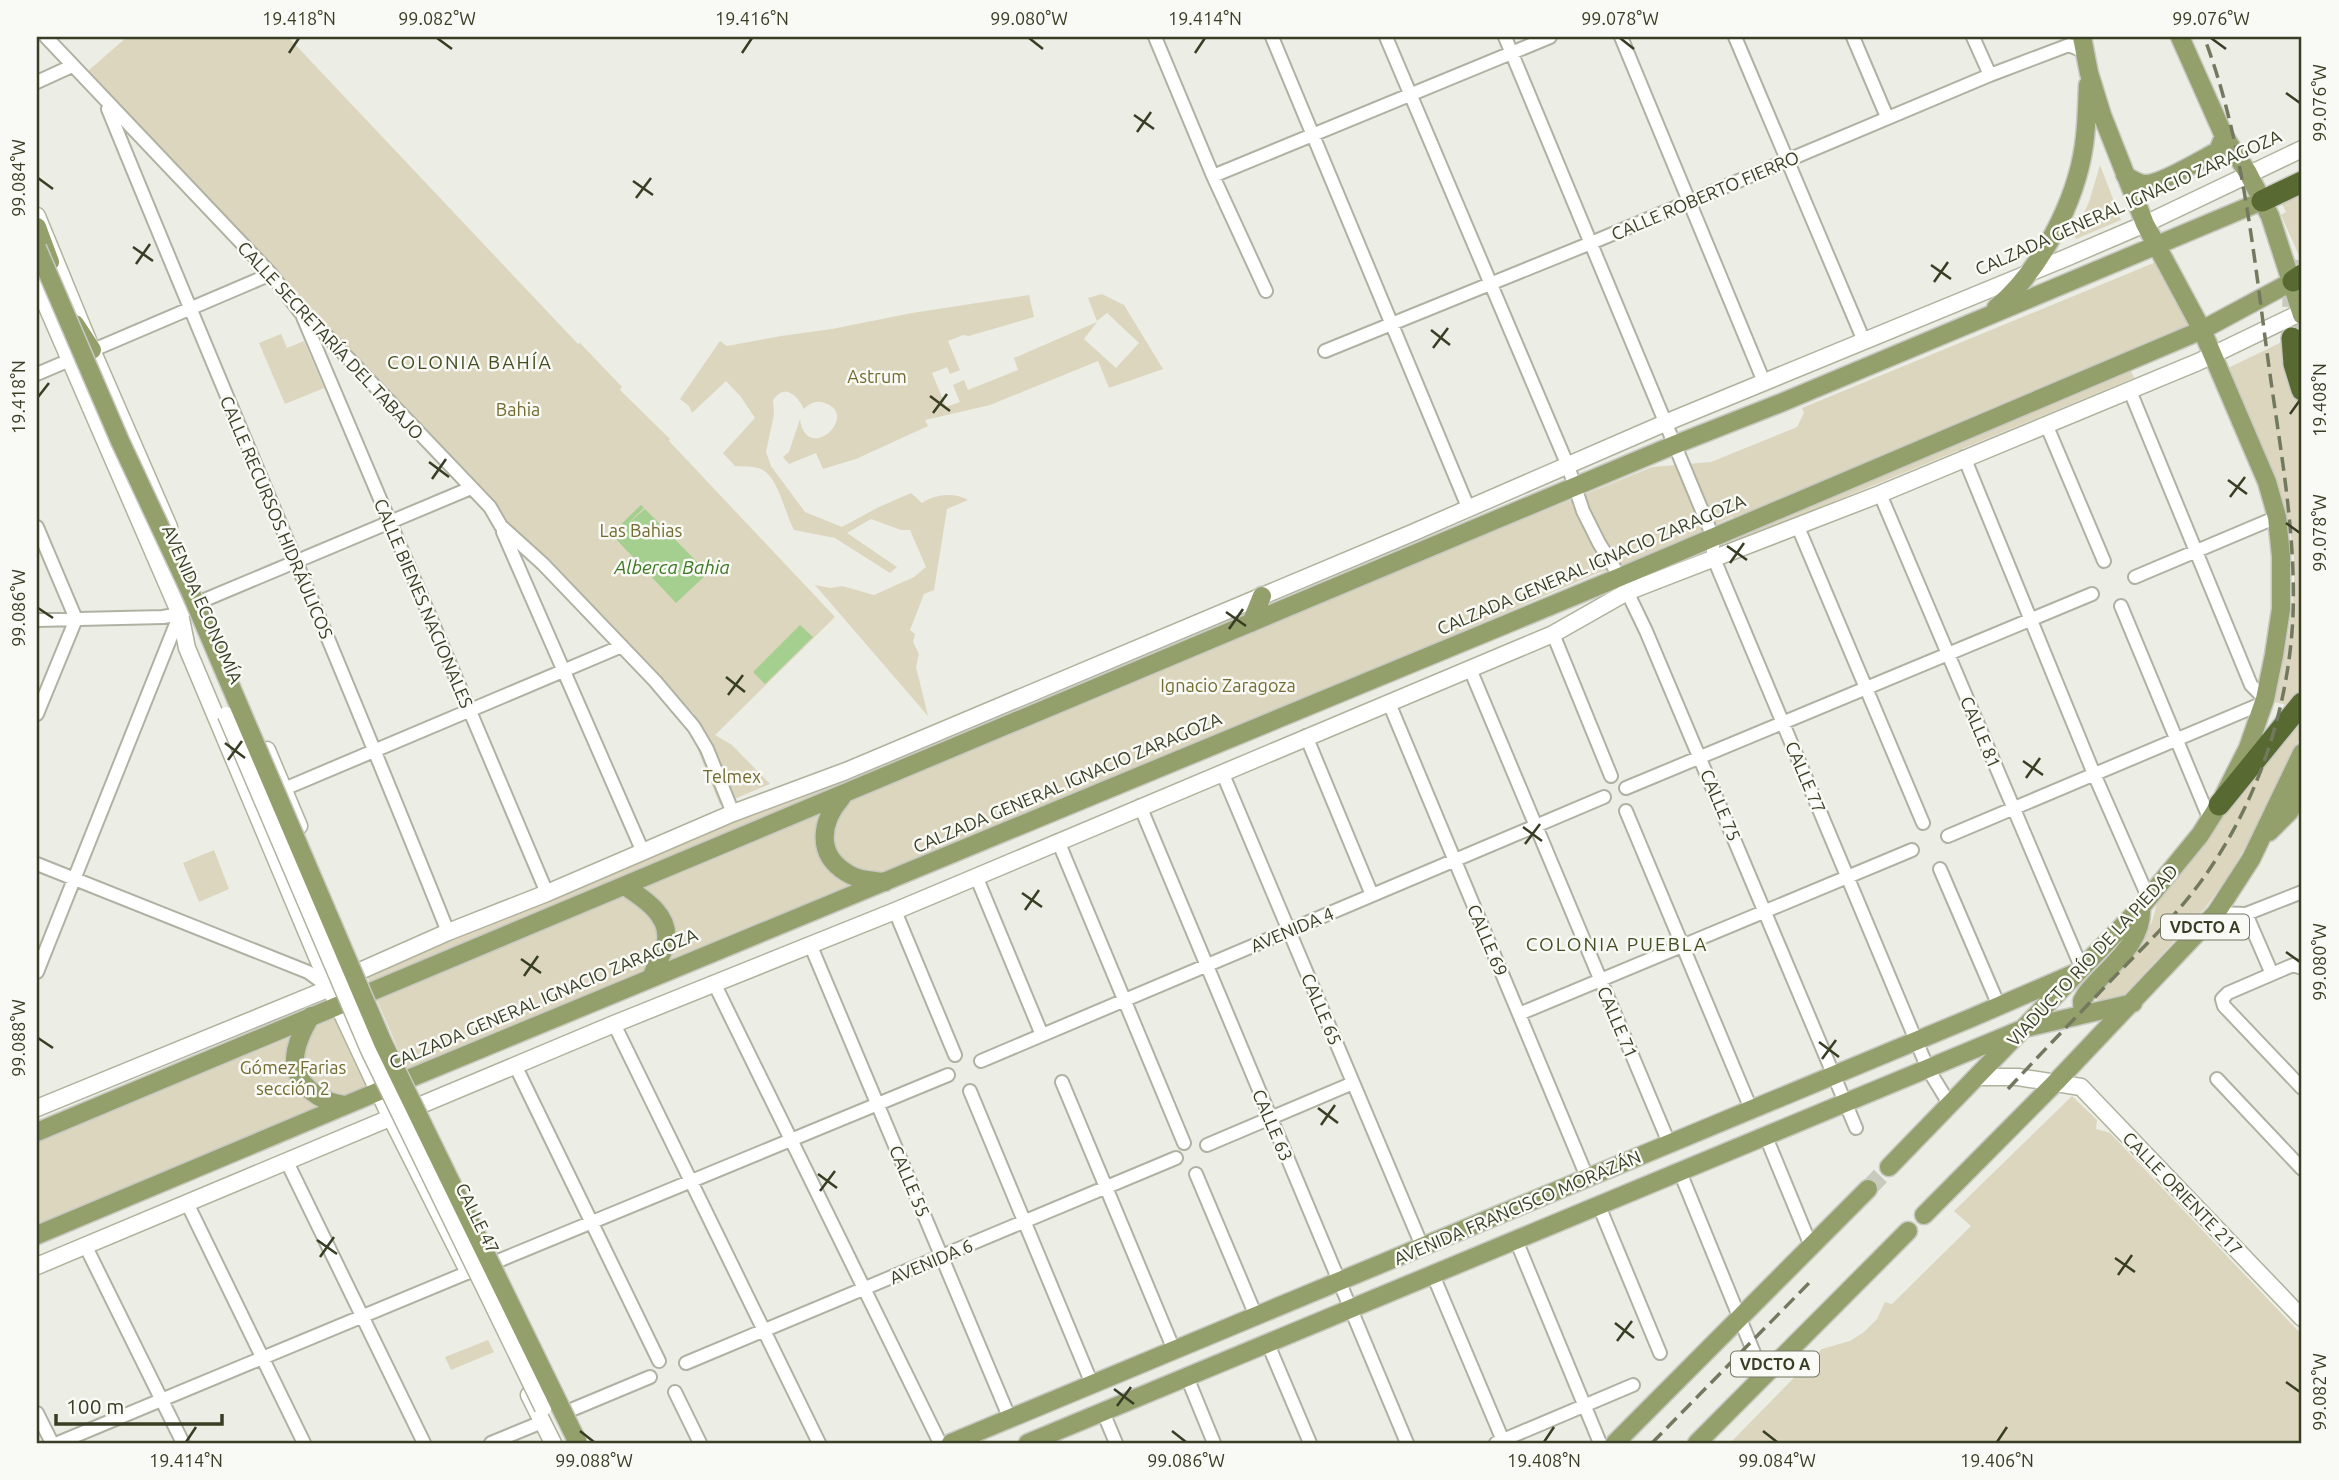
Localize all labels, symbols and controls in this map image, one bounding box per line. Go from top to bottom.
text: 19.418°N [262,8,336,28]
text: 99.082°W [398,8,476,28]
text: 19.416°N [715,8,789,28]
text: 99.080°W [990,8,1068,28]
text: 19.414°N [1168,8,1242,28]
text: 99.078°W [1581,8,1659,28]
text: 99.076°W [2172,8,2250,28]
text: 99.076°W [2309,64,2329,142]
street label: CALZADA GENERAL IGNACIO ZARAGOZA [1972,125,2284,279]
text: 99.084°W [8,139,28,217]
street label: CALLE ROBERTO FIERRO [1608,146,1802,244]
street label: CALLE SECRETARÍA DEL TABAJO [234,236,429,443]
district label: COLONIA BAHÍA [387,351,553,373]
text: 19.418°N [8,360,28,434]
text: 19.408°N [2309,363,2329,437]
park label: Astrum [847,366,907,386]
street label: CALLE RECURSOS HIDRÁULICOS [217,392,338,641]
park label: Bahia [496,399,540,419]
street label: CALZADA GENERAL IGNACIO ZARAGOZA [1434,490,1748,638]
text: 99.078°W [2309,494,2329,572]
street label: CALLE BIENES NACIONALES [371,495,477,711]
park label: Las Bahias [600,520,683,540]
street label: AVENIDA ECONOMÍA [159,521,248,687]
water label: Alberca Bahia [613,556,730,578]
text: 99.086°W [8,569,28,647]
park label: Ignacio Zaragoza [1160,675,1296,695]
street label: CALLE 81 [1957,693,2005,771]
street label: CALZADA GENERAL IGNACIO ZARAGOZA [910,708,1224,856]
street label: CALLE 77 [1782,738,1830,816]
park label: Telmex [703,766,761,786]
street label: CALLE 75 [1697,766,1745,844]
street label: VIADUCTO RÍO DE LA PIEDAD [2002,860,2181,1050]
street label: CALLE 69 [1464,901,1512,979]
street label: AVENIDA 4 [1247,903,1337,955]
road number: VDCTO A [2161,914,2249,939]
text: 99.080°W [2309,923,2329,1001]
street label: CALZADA GENERAL IGNACIO ZARAGOZA [386,924,700,1072]
district label: COLONIA PUEBLA [1526,933,1708,955]
street label: CALLE 65 [1298,970,1346,1048]
street label: CALLE 71 [1594,983,1642,1061]
text: 99.088°W [8,999,28,1077]
park label: Gómez Farias sección 2 [240,1057,346,1098]
street label: CALLE 63 [1249,1086,1297,1164]
street label: CALLE ORIENTE 217 [2119,1127,2247,1259]
street label: CALLE 55 [886,1142,934,1220]
street label: AVENIDA FRANCISCO MORAZÁN [1390,1145,1643,1268]
street label: CALLE 47 [452,1179,504,1257]
street label: AVENIDA 6 [886,1235,976,1287]
road number: VDCTO A [1731,1352,1819,1376]
text: 99.082°W [2309,1353,2329,1431]
scale bar [56,1382,222,1426]
text: 100 m [66,1394,124,1418]
text: 19.414°N [149,1450,223,1470]
text: 99.088°W [555,1450,633,1470]
text: 99.086°W [1147,1450,1225,1470]
text: 19.408°N [1507,1450,1581,1470]
text: 99.084°W [1738,1450,1816,1470]
text: 19.406°N [1960,1450,2034,1470]

